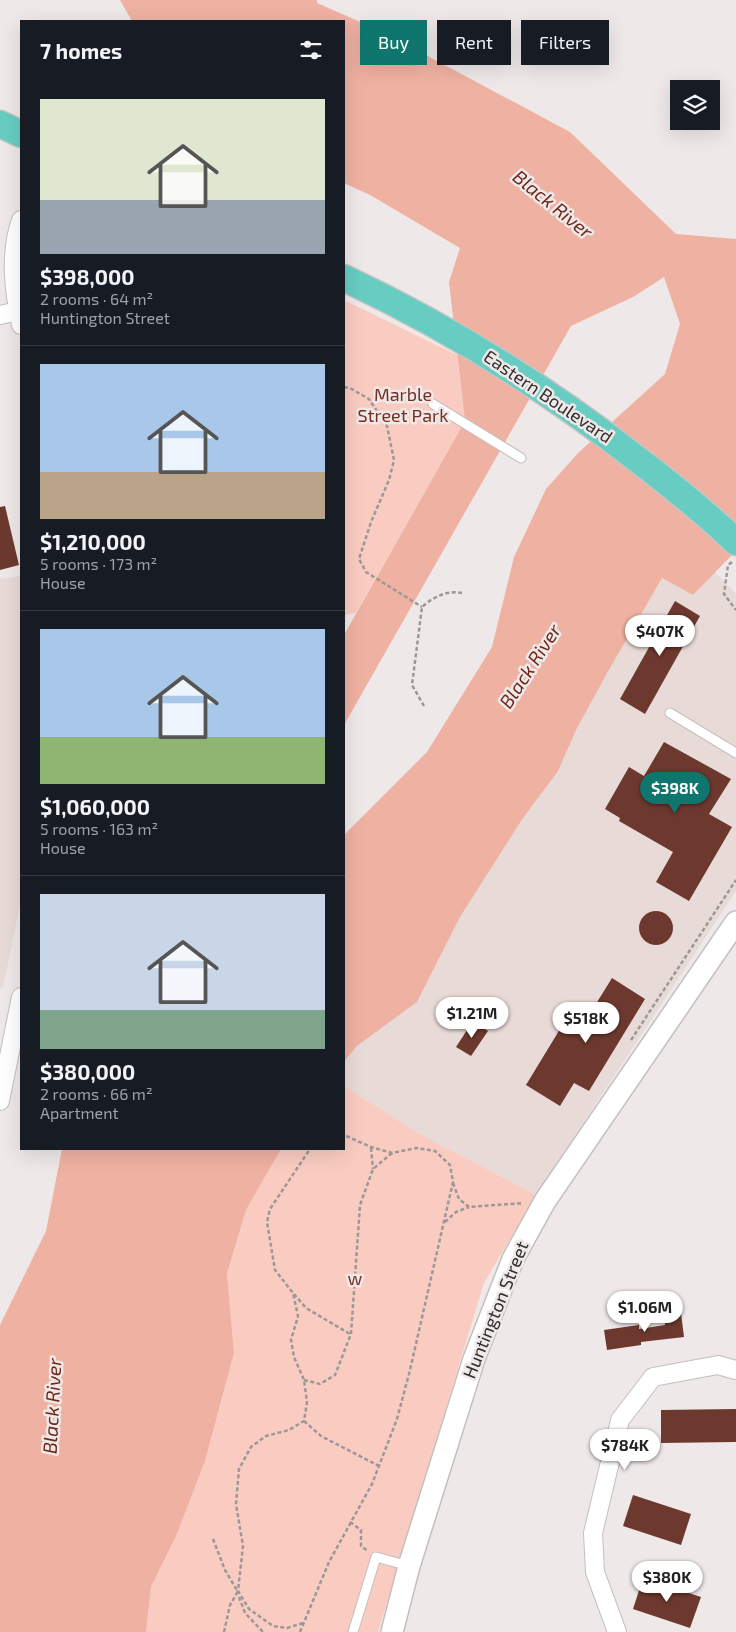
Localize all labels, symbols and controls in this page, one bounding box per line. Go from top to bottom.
chip: Buy [360,20,427,65]
chip: Rent [437,20,511,65]
chip: Filters [521,20,609,65]
icon: filters [297,36,325,64]
text: 7 homes [40,38,122,63]
map controls [670,80,720,130]
button: layers [670,80,720,130]
icon: home [138,131,228,221]
water label: Black River [509,165,598,243]
text: $398,000 [40,264,134,289]
text: 2 rooms · 64 m² [40,289,153,308]
text: Huntington Street [40,308,170,327]
street label: Eastern Boulevard [480,345,617,447]
park label: Marble Street Park [358,383,448,426]
icon: home [138,397,228,487]
text: $1,210,000 [40,529,146,554]
text: 5 rooms · 173 m² [40,554,157,573]
text: House [40,573,86,592]
pin: $407K [625,614,695,657]
water label: Black River [494,619,566,712]
text: $407K [636,621,684,640]
icon: home [138,662,228,752]
pin: $398K [640,772,710,814]
text: $398K [651,778,699,797]
text: $1,060,000 [40,794,150,819]
text: 5 rooms · 163 m² [40,819,158,838]
text: House [40,838,86,857]
icon: home [138,927,228,1017]
pin: $1.21M [431,996,513,1039]
pin: $518K [551,1002,621,1044]
text: $1.21M [447,1003,497,1022]
text: $518K [563,1008,609,1027]
text: $380,000 [40,1059,135,1084]
text: 2 rooms · 66 m² [40,1084,153,1103]
text: Apartment [40,1103,119,1122]
street label: Huntington Street [457,1238,533,1382]
park label: w [348,1267,363,1289]
pin: $1.06M [604,1290,686,1333]
text: $1.06M [618,1297,672,1316]
water label: Black River [38,1357,66,1454]
pin: $784K [590,1428,660,1471]
text: $784K [601,1435,649,1454]
pin: $380K [632,1560,702,1603]
text: $380K [643,1567,691,1586]

